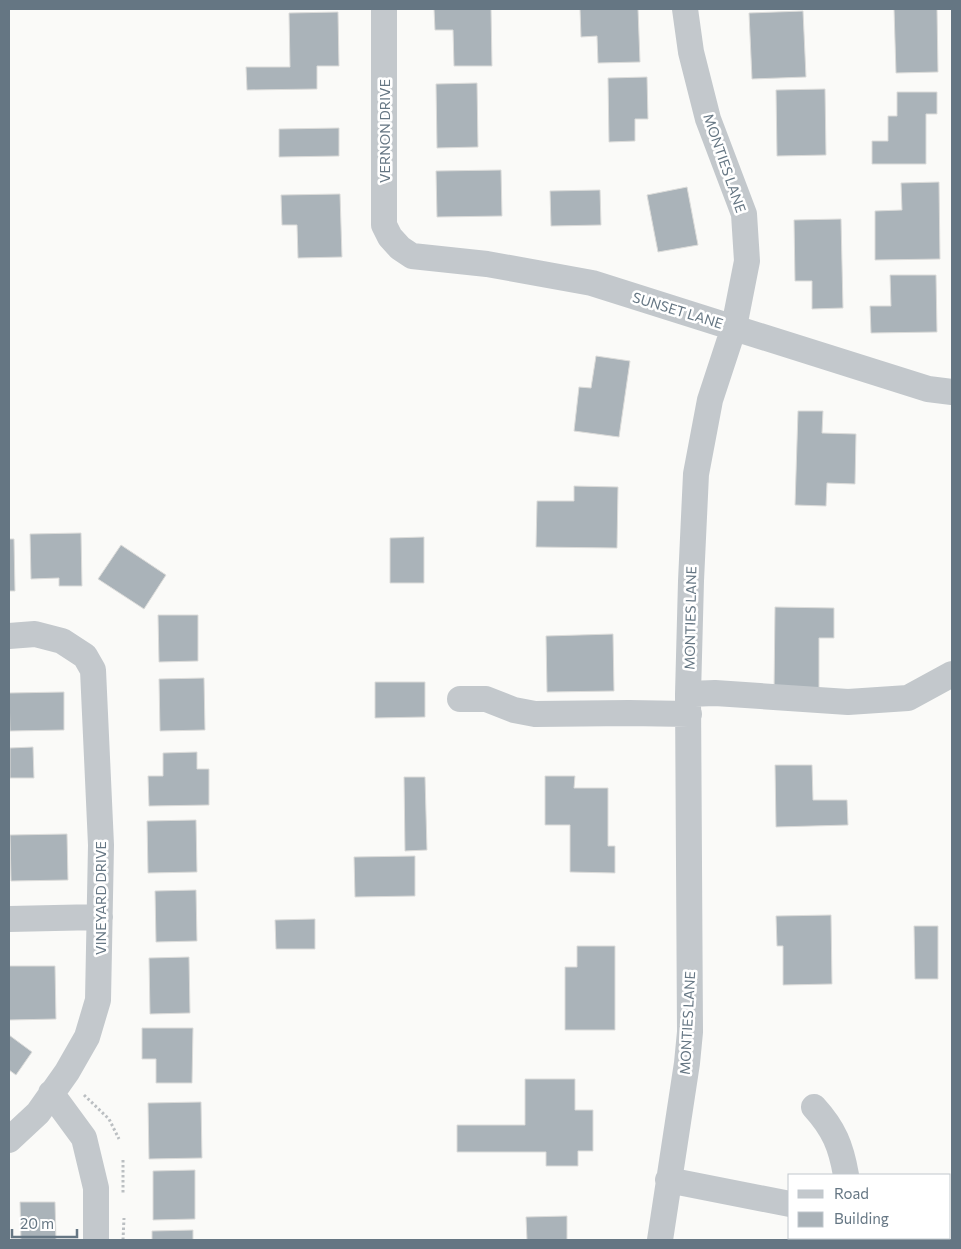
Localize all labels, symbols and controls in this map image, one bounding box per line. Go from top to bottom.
street label: VERNON DRIVE [376,79,393,183]
street label: MONTIES LANE [700,111,750,215]
street label: SUNSET LANE [631,288,725,332]
street label: MONTIES LANE [681,566,699,670]
street label: VINEYARD DRIVE [92,841,109,955]
street label: MONTIES LANE [676,971,698,1075]
legend [788,1174,951,1239]
text: Road [834,1184,869,1202]
scale bar [12,1206,78,1238]
text: Building [834,1209,889,1227]
text: 20 m [20,1214,54,1232]

